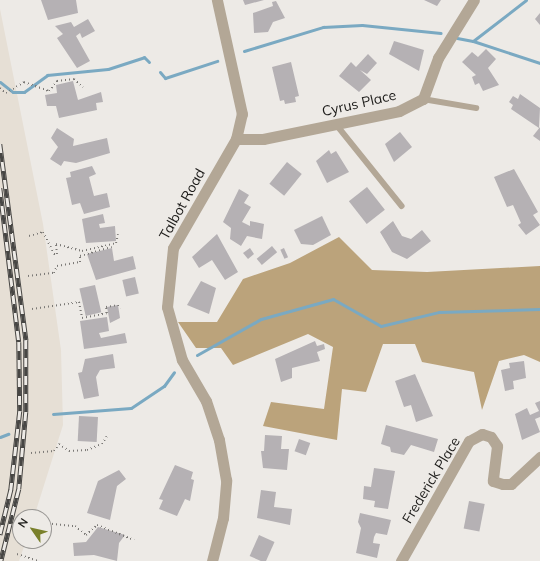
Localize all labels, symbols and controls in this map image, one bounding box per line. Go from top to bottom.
street label: Cyrus Place [320,86,398,120]
street label: Talbot Road [156,166,208,242]
street label: Frederick Place [399,434,463,526]
north arrow [12,509,52,549]
text: N [15,515,31,530]

